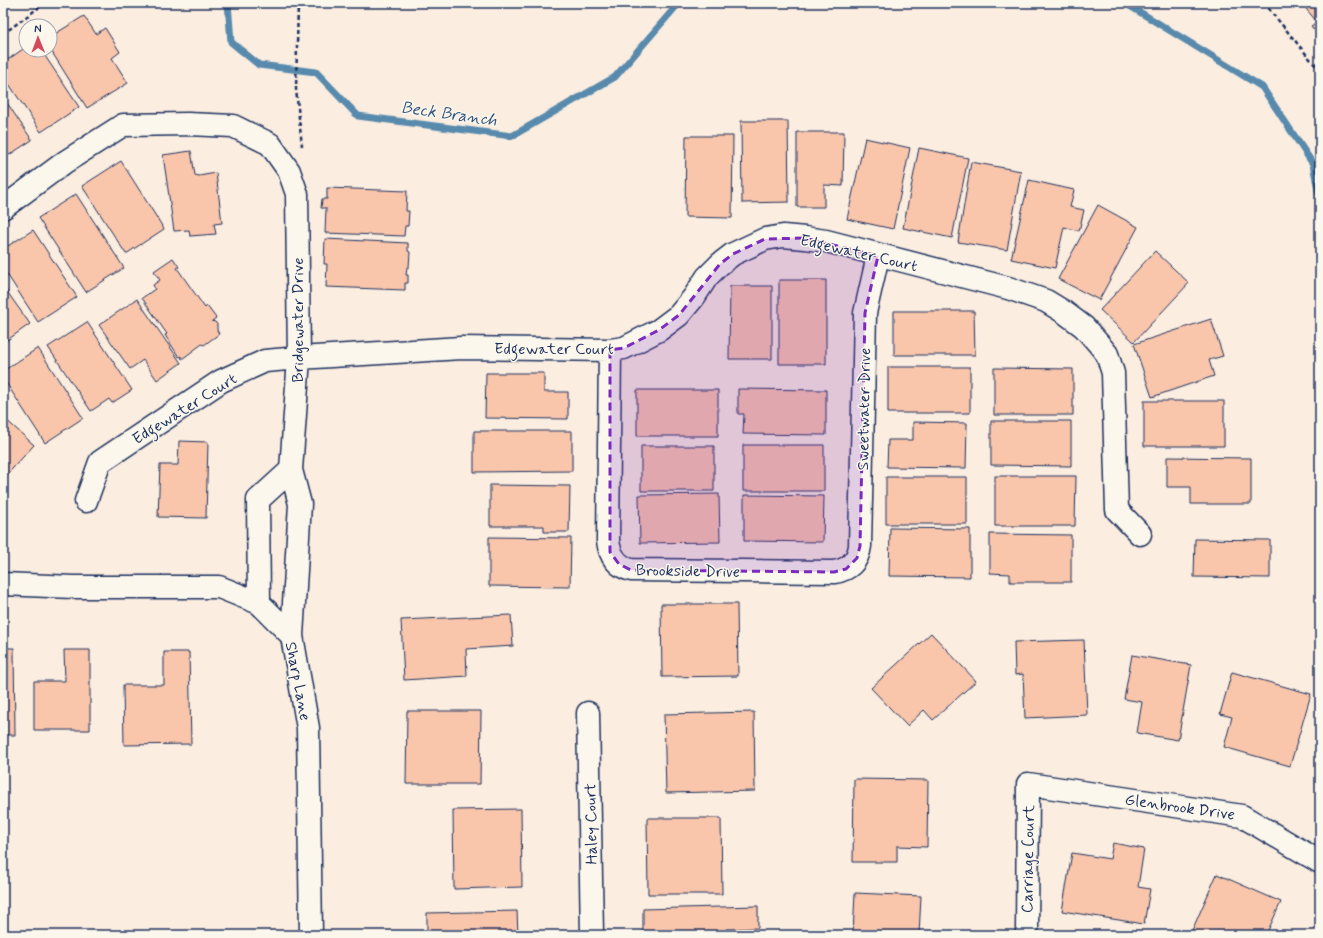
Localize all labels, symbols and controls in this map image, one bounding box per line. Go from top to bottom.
north arrow [18,18,58,58]
text: N [34,22,42,36]
water label: Beck Branch [400,96,498,132]
street label: Edgewater Court [798,230,919,278]
street label: Bridgewater Drive [288,258,309,382]
street label: Edgewater Court [494,339,614,361]
street label: Sweetwater Drive [853,347,876,471]
street label: Edgewater Court [128,369,242,451]
street label: Brookside Drive [636,560,740,583]
street label: Sharp Lane [280,640,315,723]
street label: Haley Court [580,783,603,865]
street label: Glenbrook Drive [1123,789,1236,826]
street label: Carriage Court [1017,804,1040,913]

